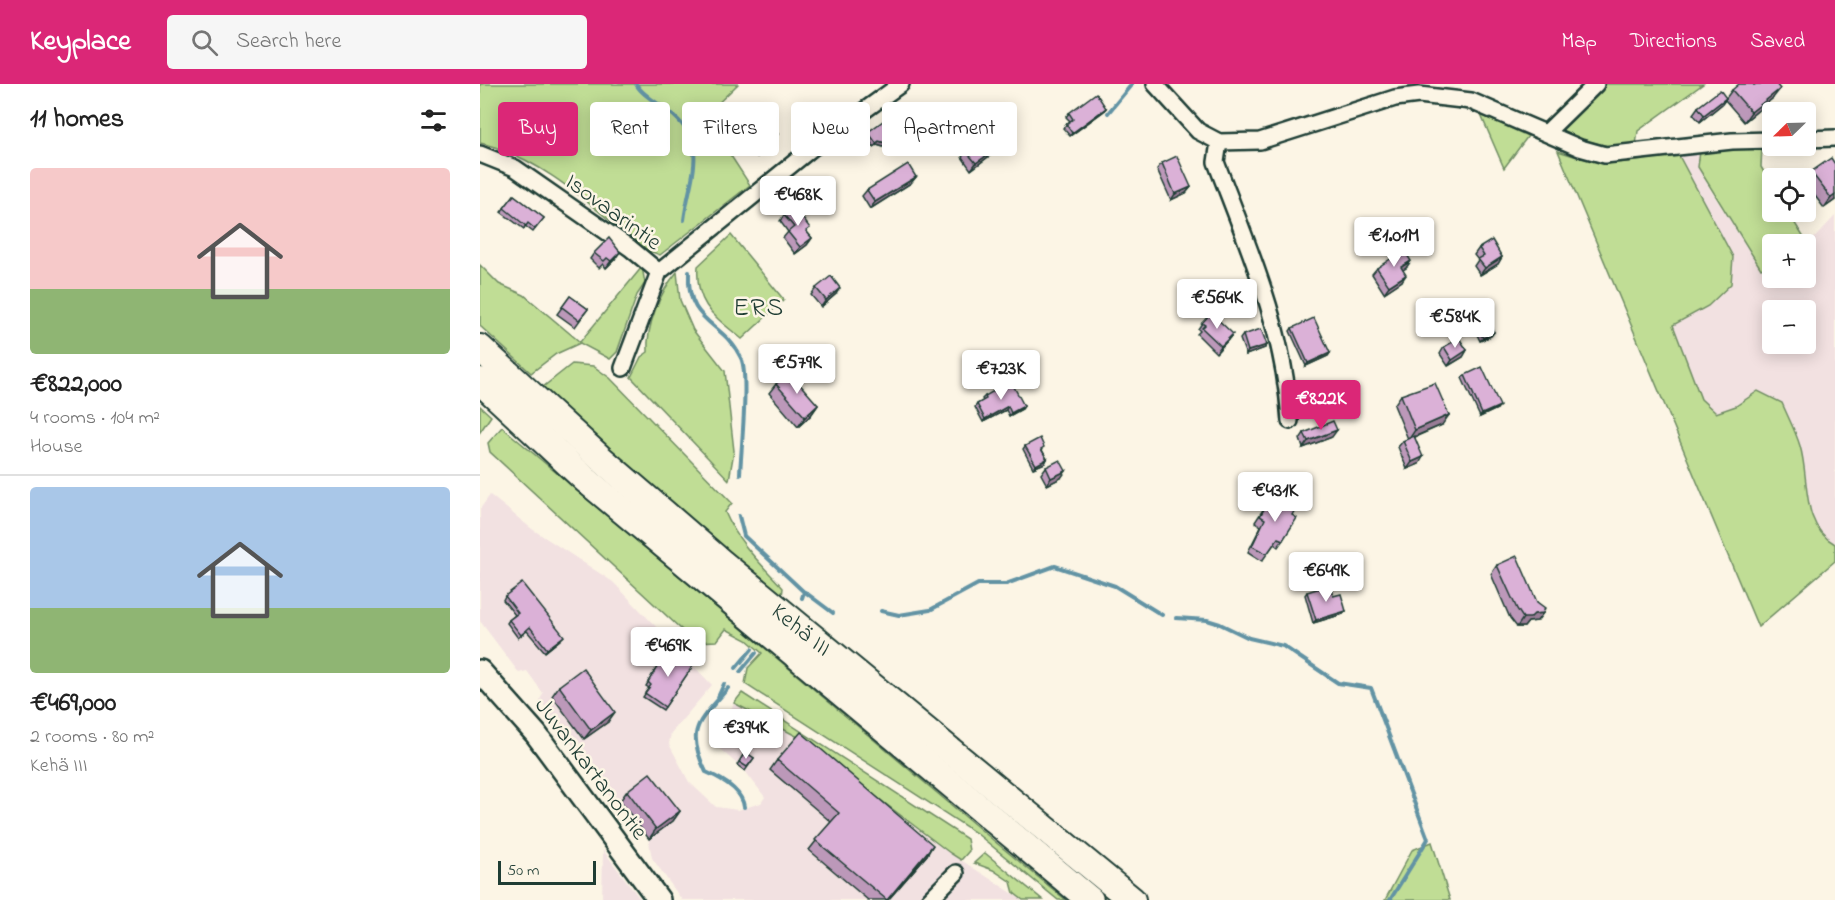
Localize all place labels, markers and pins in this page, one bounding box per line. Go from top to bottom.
pin: €468K [756,176,840,227]
pin: €1.01M [1345,217,1443,268]
pin: €564K [1175,279,1259,330]
pin: €584K [1413,298,1497,349]
pin: €579K [755,344,839,395]
pin: €723K [959,350,1043,401]
pin: €822K [1279,380,1363,431]
pin: €431K [1233,472,1317,523]
pin: €649K [1284,552,1368,603]
pin: €469K [626,627,710,678]
pin: €394K [704,709,788,760]

